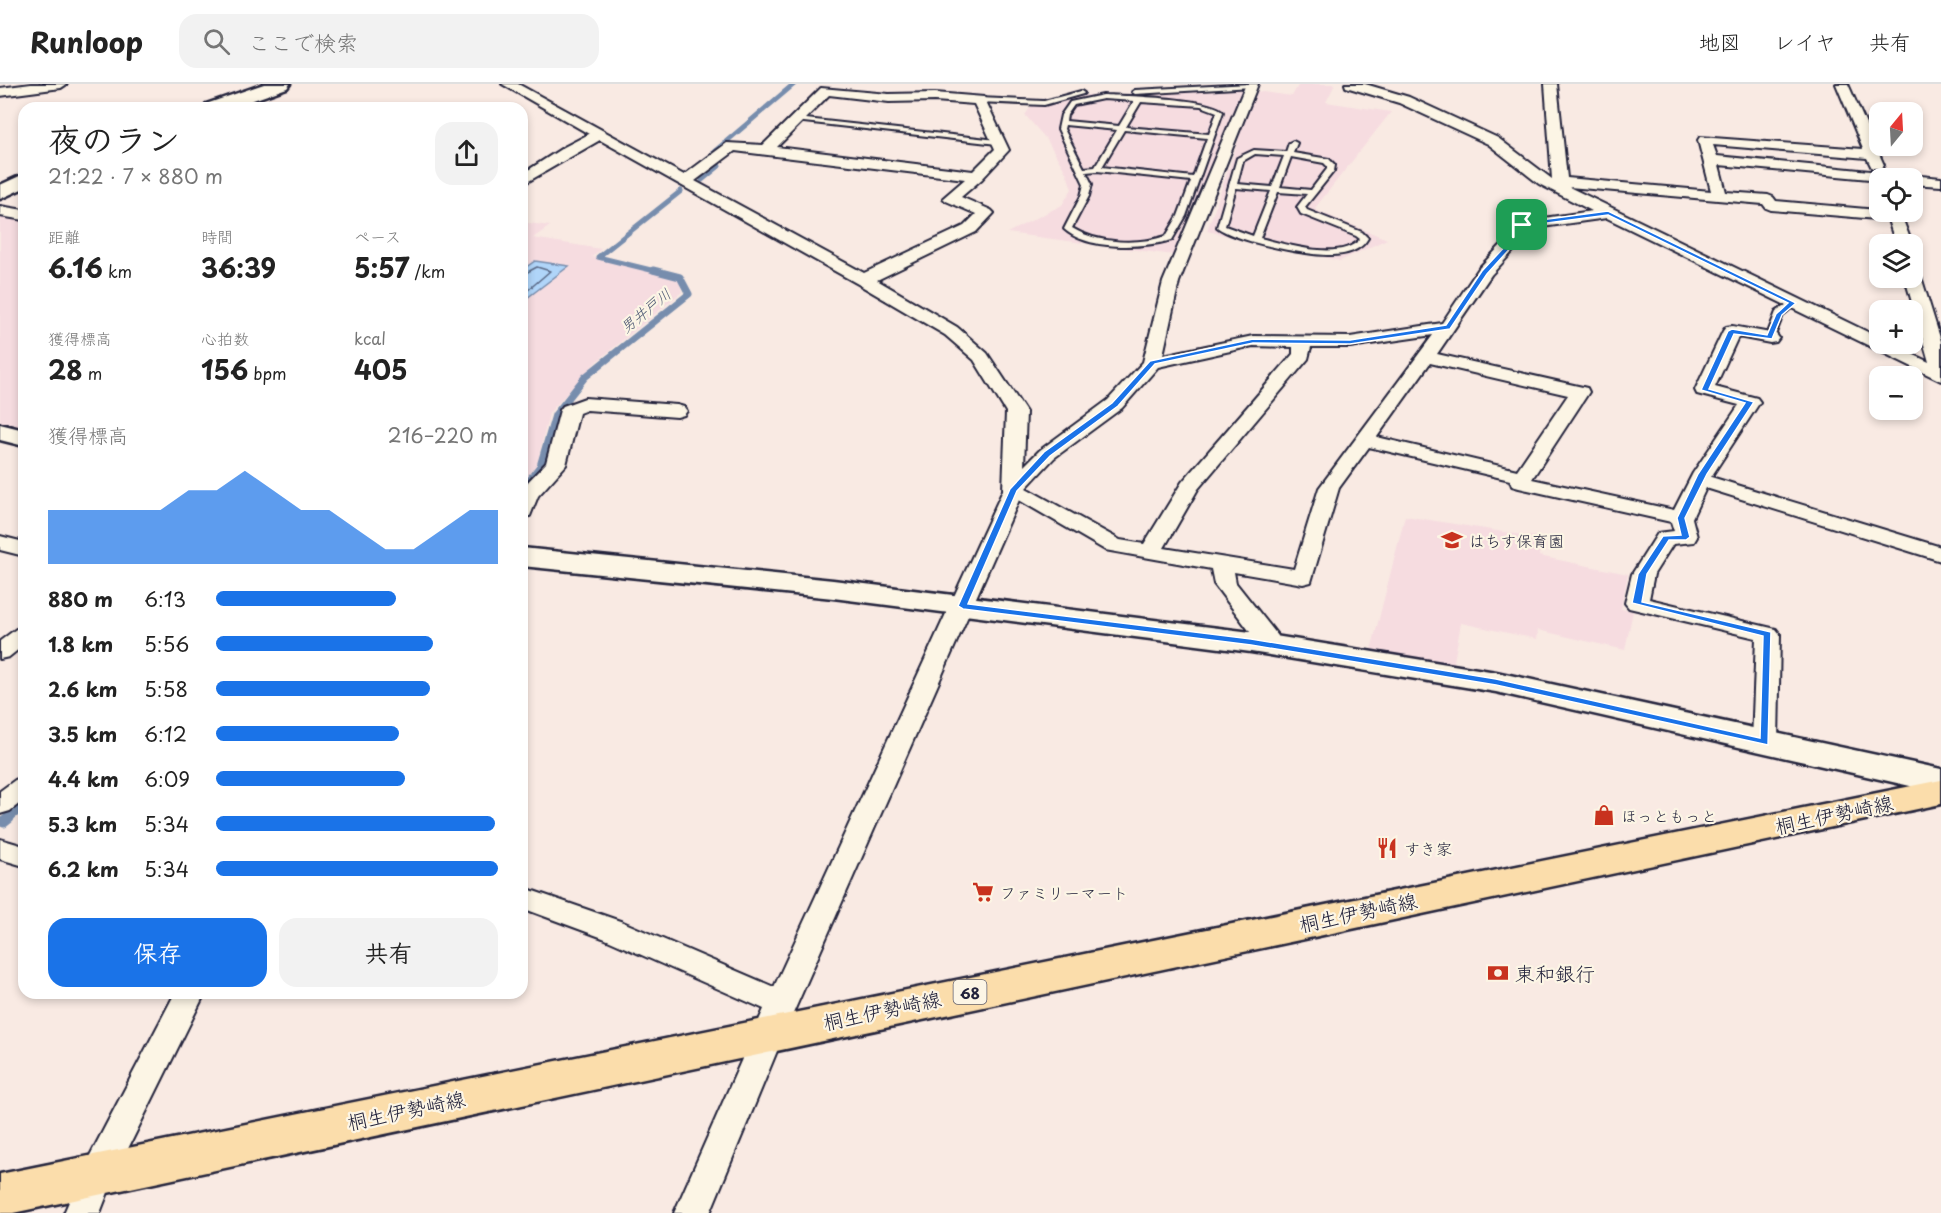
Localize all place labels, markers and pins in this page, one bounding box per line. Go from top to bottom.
pin [1496,199,1547,250]
school or university icon: はちす保育園 [1440,528,1464,552]
place label: はちす保育園 [1469,528,1564,552]
shop icon: ほっともっと [1592,803,1616,827]
place label: ほっともっと [1621,803,1717,827]
restaurant icon: すき家 [1375,836,1399,860]
place label: すき家 [1404,836,1452,860]
supermarket icon: ファミリーマート [971,880,995,904]
place label: ファミリーマート [1000,880,1128,904]
place label: 東和銀行 [1515,958,1595,988]
bank icon: 東和銀行 [1486,961,1510,985]

